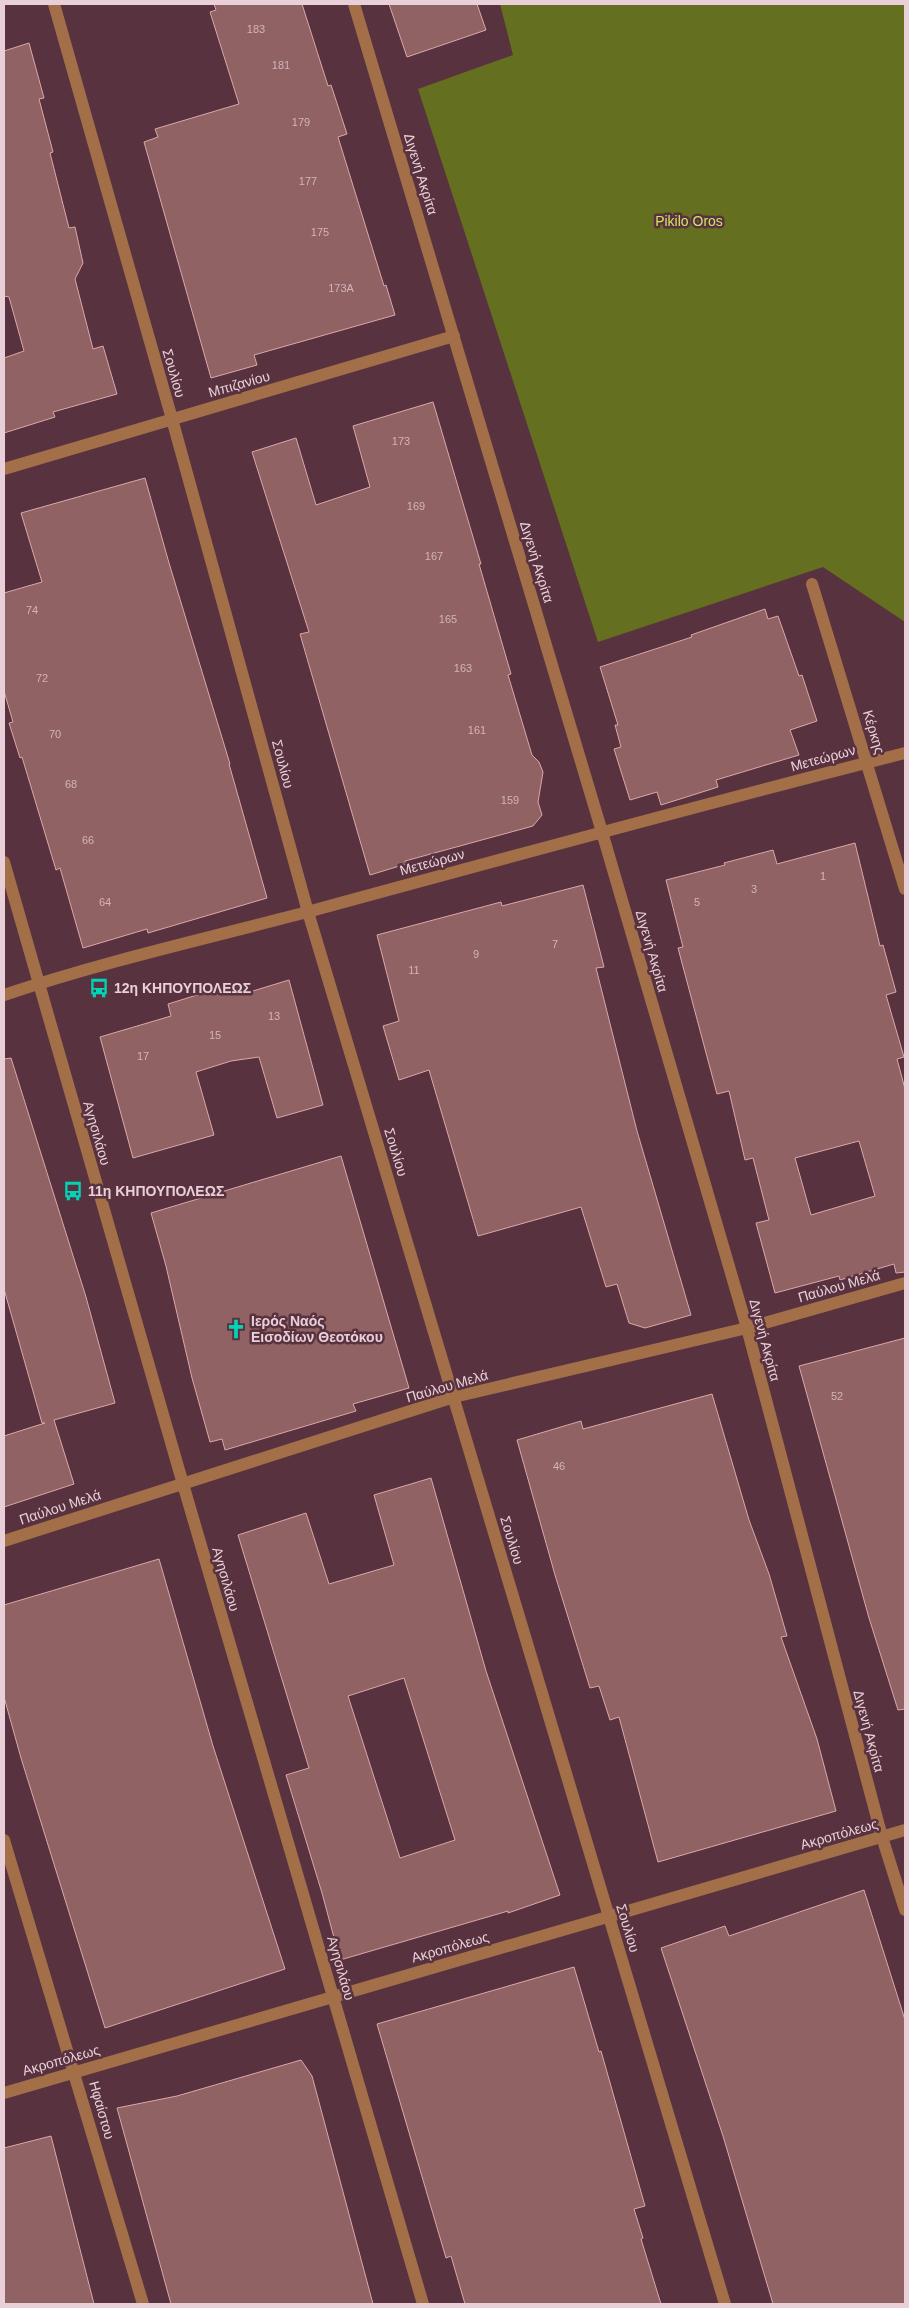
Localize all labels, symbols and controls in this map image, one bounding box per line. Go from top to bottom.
house number: 183 [247,23,265,35]
house number: 181 [272,59,290,71]
house number: 179 [292,116,310,128]
street label: Διγενή Ακρίτα [401,131,441,217]
house number: 177 [299,175,317,187]
park label: Pikilo Oros [655,213,723,229]
house number: 175 [311,226,329,238]
house number: 173Α [328,282,355,294]
street label: Σουλίου [159,347,189,399]
street label: Μπιζανίου [206,368,272,400]
house number: 173 [392,435,410,447]
house number: 169 [407,500,425,512]
street label: Διγενή Ακρίτα [517,519,557,605]
house number: 167 [425,550,443,562]
house number: 74 [26,604,38,616]
house number: 165 [439,613,457,625]
house number: 163 [454,662,472,674]
house number: 72 [36,672,48,684]
street label: Κέρκης [860,708,888,756]
house number: 161 [468,724,486,736]
house number: 70 [49,728,61,740]
street label: Σουλίου [269,738,297,790]
street label: Μετεώρων [789,742,857,774]
house number: 68 [65,778,77,790]
house number: 159 [501,794,519,806]
house number: 66 [82,834,94,846]
street label: Μετεώρων [398,846,466,878]
house number: 1 [820,870,826,882]
house number: 3 [751,883,757,895]
house number: 64 [99,896,111,908]
house number: 5 [694,896,700,908]
street label: Διγενή Ακρίτα [633,908,671,994]
house number: 7 [552,938,558,950]
house number: 9 [473,948,479,960]
house number: 11 [408,964,420,976]
bus stop icon: 12η ΚΗΠΟΥΠΟΛΕΩΣ [88,977,110,999]
place label: 12η ΚΗΠΟΥΠΟΛΕΩΣ [114,980,251,996]
house number: 13 [268,1010,280,1022]
house number: 15 [209,1029,221,1041]
house number: 17 [137,1050,149,1062]
street label: Αγησιλάου [80,1099,114,1167]
street label: Σουλίου [381,1126,411,1178]
bus stop icon: 11η ΚΗΠΟΥΠΟΛΕΩΣ [62,1180,84,1202]
place label: 11η ΚΗΠΟΥΠΟΛΕΩΣ [88,1183,224,1199]
street label: Παύλου Μελά [796,1267,882,1305]
street label: Διγενή Ακρίτα [746,1297,784,1383]
place label: Ιερός Ναός Εισοδίων Θεοτόκου [251,1313,383,1345]
church icon: Ιερός Ναός Εισοδίων Θεοτόκου [225,1318,247,1340]
street label: Παύλου Μελά [404,1367,490,1405]
house number: 52 [831,1390,843,1402]
house number: 46 [553,1460,565,1472]
street label: Παύλου Μελά [17,1486,103,1528]
street label: Σουλίου [497,1514,527,1566]
street label: Αγησιλάου [209,1545,243,1613]
street label: Διγενή Ακρίτα [850,1688,888,1774]
street label: Ακροπόλεως [798,1815,880,1853]
street label: Σουλίου [613,1902,643,1954]
street label: Ακροπόλεως [409,1928,491,1966]
street label: Αγησιλάου [324,1934,358,2002]
street label: Ακροπόλεως [20,2041,102,2079]
street label: Ηφαίστου [86,2079,118,2141]

